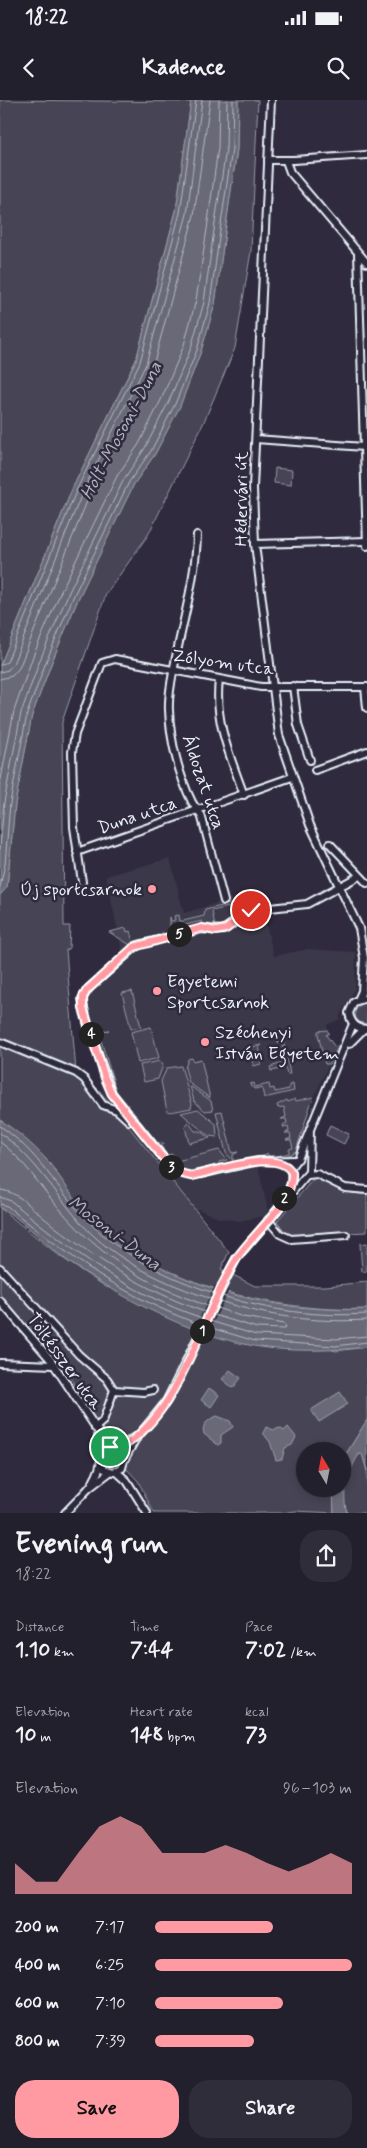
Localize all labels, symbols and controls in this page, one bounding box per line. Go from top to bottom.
text: 18:22 [25,5,68,30]
icon: back [15,54,43,82]
text: Kadence [142,54,225,82]
icon: search [324,54,352,82]
water label: Holt-Mosoni-Duna [74,357,169,504]
street label: Hédervári út [230,451,254,547]
street label: Zólyom utca [170,644,276,682]
street label: Áldozat utca [176,732,230,833]
street label: Duna utca [95,791,180,841]
place label: Új sportcsarnok [20,878,142,902]
marker: Új sportcsarnok [146,883,158,895]
pin [230,889,272,931]
icon: check [237,896,265,924]
pin: 5 [166,922,192,946]
text: 5 [175,925,184,943]
place label: Egyetemi Sportcsarnok [167,970,269,1015]
marker: Egyetemi Sportcsarnok [151,985,163,997]
place label: Széchenyi István Egyetem [215,1021,339,1068]
pin: 4 [78,1022,104,1046]
text: 4 [87,1025,96,1043]
marker: Széchenyi István Egyetem [199,1036,211,1048]
pin: 3 [158,1154,184,1180]
text: 3 [168,1158,175,1176]
pin: 2 [272,1186,296,1210]
text: 2 [281,1189,288,1207]
water label: Mosoni-Duna [63,1190,166,1277]
street label: Töltésszer utca [21,1308,108,1415]
pin: 1 [190,1318,214,1344]
text: 1 [199,1322,206,1340]
pin [89,1426,131,1468]
icon: arrive [96,1433,124,1461]
north arrow [296,1442,351,1498]
map controls [296,1442,351,1497]
text: Evening run [15,1526,168,1563]
button: share [300,1530,352,1582]
text: 18:22 [15,1564,51,1585]
text: Distance [15,1618,64,1636]
text: Time [130,1618,159,1636]
text: Pace [245,1618,273,1636]
text: 1.10 [15,1636,50,1664]
text: 7:44 [130,1636,173,1664]
text: 7:02 [245,1636,286,1664]
text: km [50,1643,74,1661]
text: /km [286,1643,317,1661]
text: Elevation [15,1703,70,1721]
text: Heart rate [130,1703,193,1721]
text: kcal [245,1703,269,1721]
text: 10 [15,1721,36,1749]
text: 148 [130,1721,163,1749]
text: 73 [245,1721,267,1749]
text: m [36,1728,51,1746]
text: bpm [163,1728,195,1746]
text: Elevation [15,1778,78,1799]
text: 96–103 m [283,1778,352,1799]
text: 200 m [15,1917,59,1938]
text: 7:17 [95,1917,124,1938]
text: 400 m [15,1955,60,1976]
text: 6:25 [95,1955,124,1976]
text: 600 m [15,1993,59,2014]
text: 7:10 [95,1993,125,2014]
text: 800 m [15,2031,60,2052]
text: 7:39 [95,2031,126,2052]
button: Save [15,2080,179,2138]
button: Share [189,2080,352,2138]

